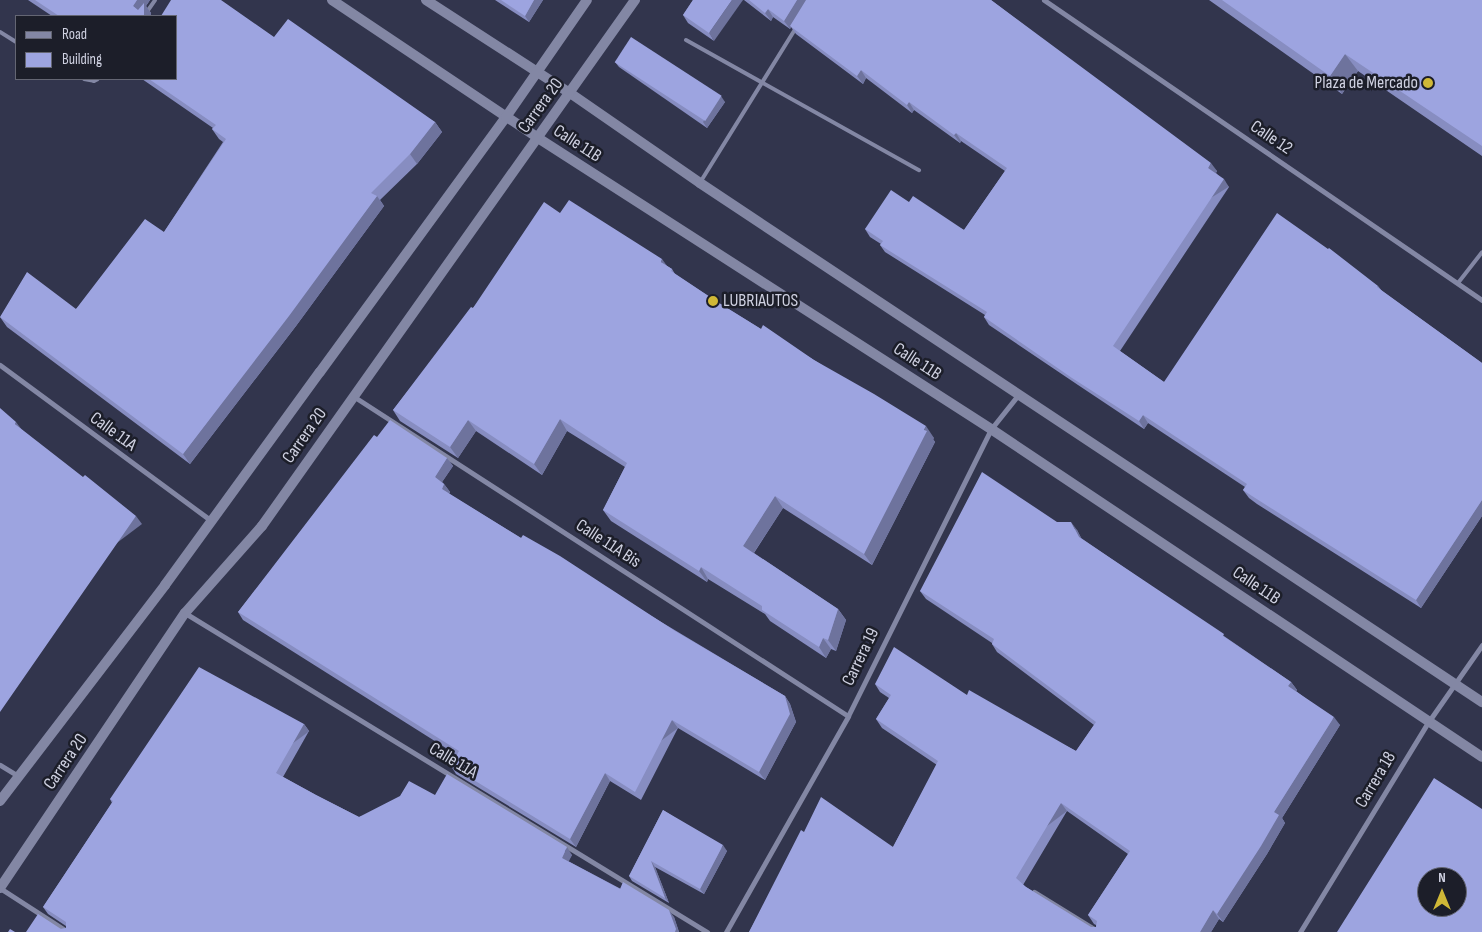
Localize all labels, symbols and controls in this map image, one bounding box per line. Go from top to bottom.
legend [15,15,178,80]
text: Road [62,25,87,44]
text: Building [62,50,102,69]
place label: Plaza de Mercado [1315,72,1418,94]
street label: Carrera 20 [514,74,568,138]
marker: Plaza de Mercado [1422,77,1434,89]
street label: Calle 12 [1246,116,1296,160]
street label: Calle 11B [549,121,605,167]
place label: LUBRIAUTOS [723,290,798,312]
marker: LUBRIAUTOS [707,295,719,307]
street label: Calle 11B [889,339,945,385]
street label: Carrera 20 [278,404,332,468]
street label: Calle 11A [85,408,141,456]
street label: Calle 11A Bis [571,515,645,573]
street label: Calle 11B [1228,562,1284,610]
street label: Carrera 19 [838,625,884,689]
street label: Carrera 20 [40,730,92,794]
street label: Calle 11A [425,738,481,784]
street label: Carrera 18 [1351,748,1401,812]
north arrow [1417,867,1467,917]
text: N [1438,869,1446,886]

